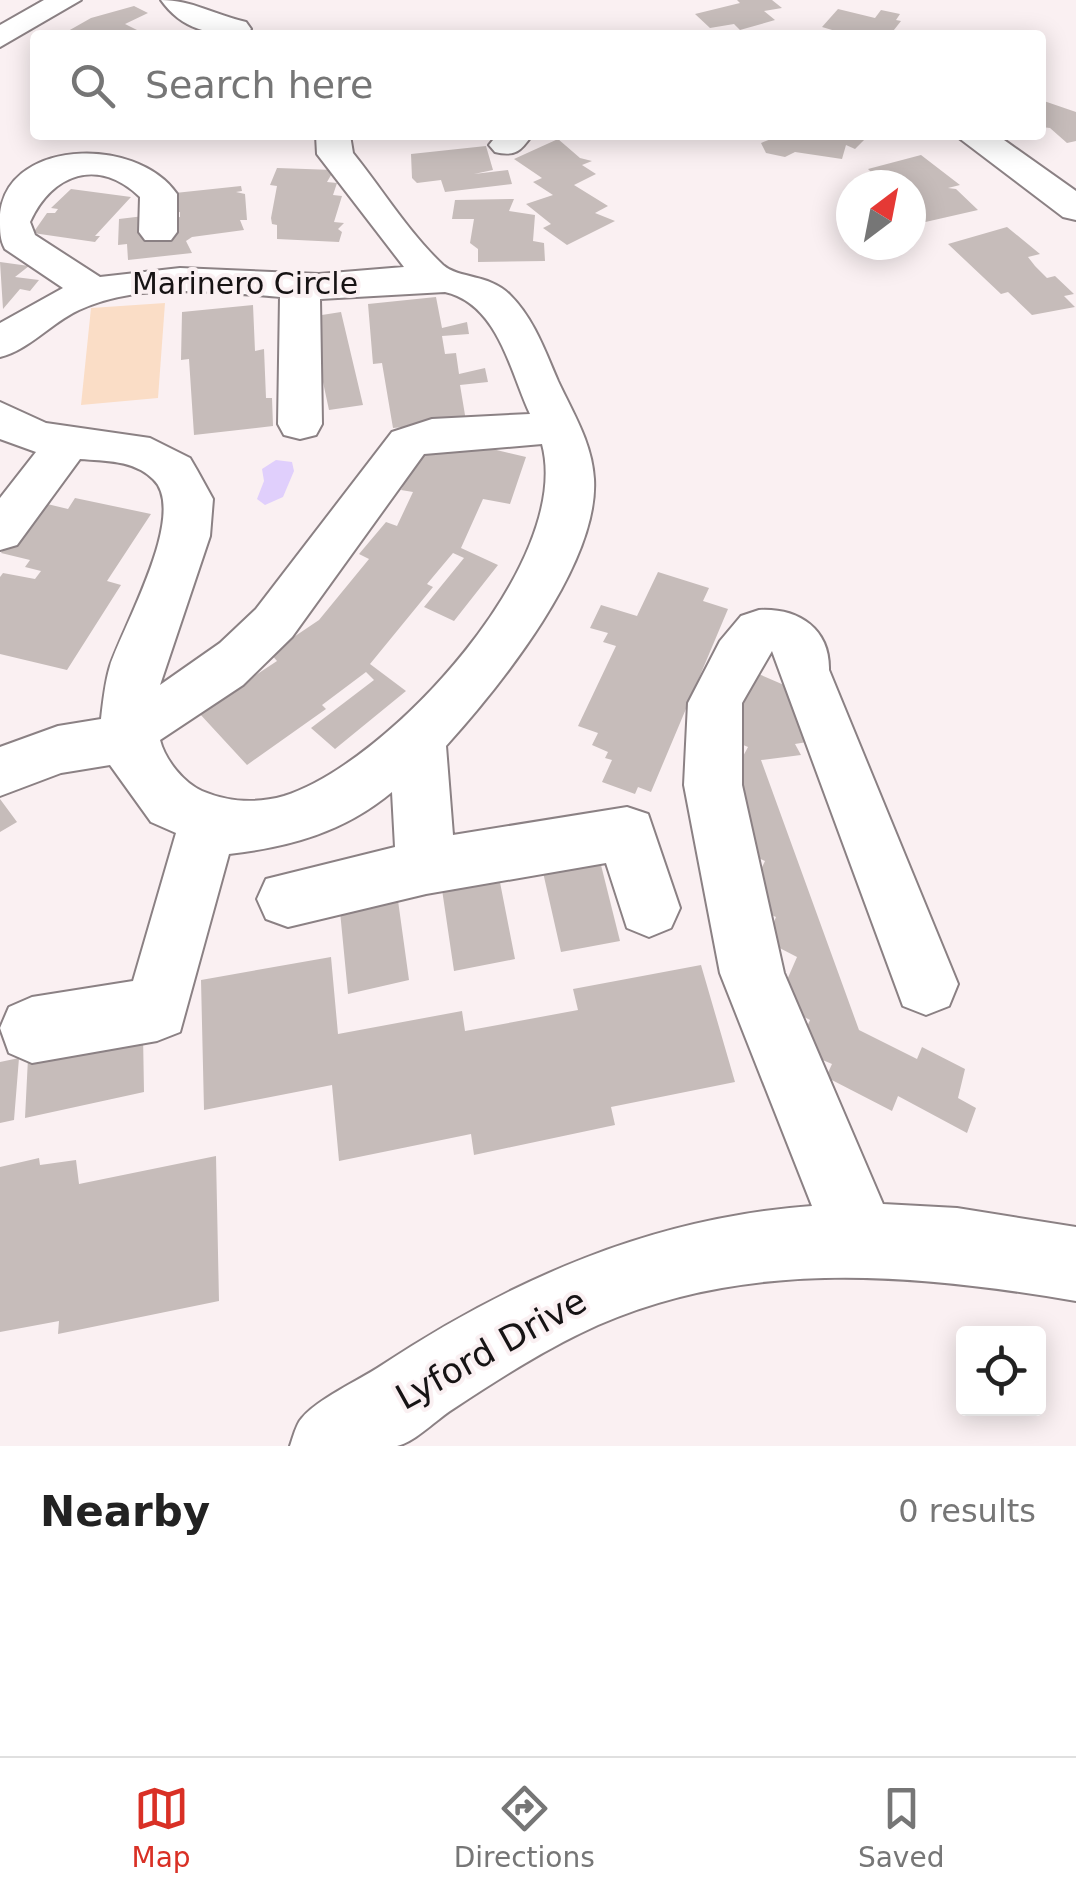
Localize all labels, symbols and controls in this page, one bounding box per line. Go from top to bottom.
search box [30,30,1046,140]
icon: search [65,58,120,113]
text: Search here [145,63,373,107]
north arrow [836,170,926,260]
street label: Marinero Circle [132,266,358,301]
street label: Lyford Drive [389,1280,593,1418]
map controls [956,1326,1046,1416]
button: locate [956,1326,1046,1416]
text: Nearby [40,1487,210,1536]
text: 0 results [898,1492,1036,1530]
tab: Map [132,1781,191,1874]
tab: Directions [454,1781,595,1874]
tab: Saved [858,1781,944,1874]

